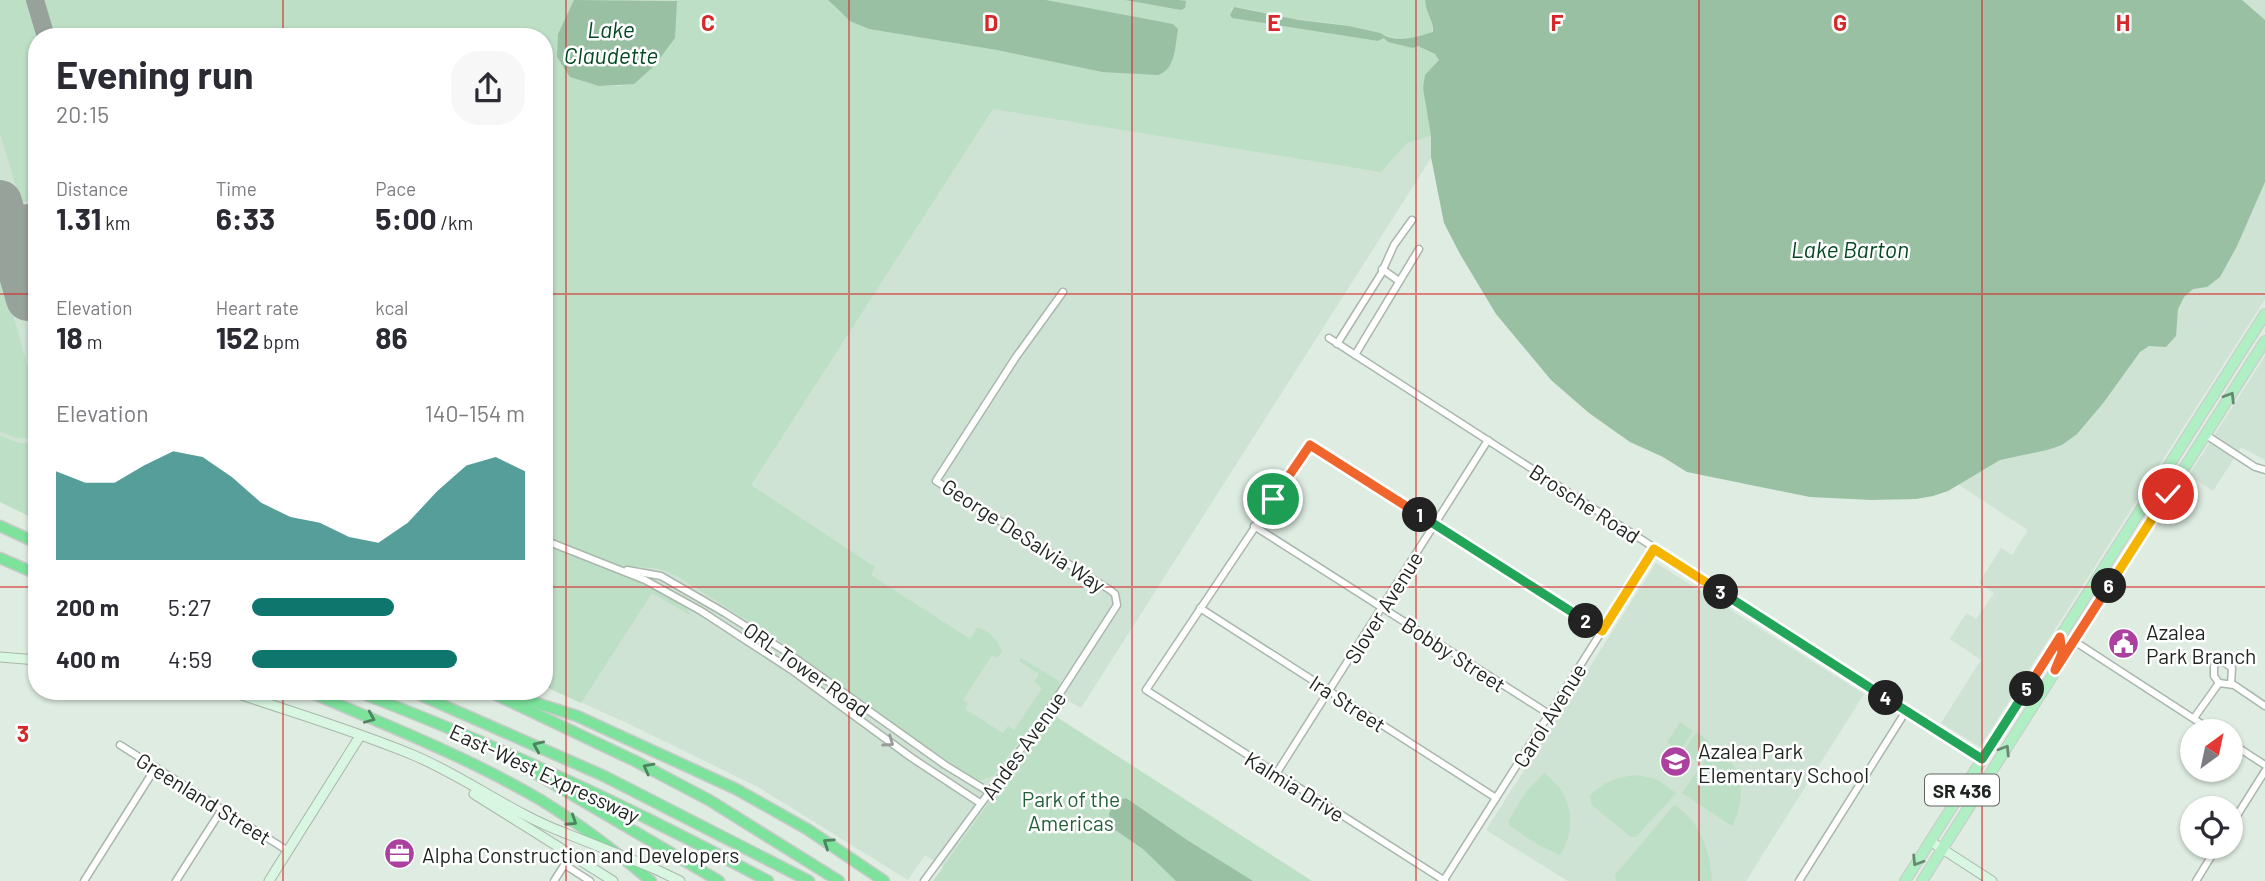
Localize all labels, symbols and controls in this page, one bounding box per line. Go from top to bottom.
text: C [701,8,715,36]
text: D [984,8,998,36]
text: E [1267,8,1281,36]
text: F [1551,8,1564,36]
text: G [1833,8,1847,36]
text: H [2116,8,2130,36]
water label: Lake Claudette [564,15,658,69]
text: Evening run [56,51,254,97]
button: share [451,51,525,125]
text: 20:15 [56,100,109,128]
text: Distance [56,177,128,200]
text: Time [216,177,257,200]
text: Pace [375,177,416,200]
text: 1.31 [56,200,101,236]
text: 6:33 [216,200,275,236]
text: 5:00 [375,200,437,236]
text: km [101,211,131,234]
text: /km [437,211,473,234]
water label: Lake Barton [1791,235,1909,263]
text: Elevation [56,296,133,319]
text: Heart rate [216,296,299,319]
text: kcal [375,296,408,319]
text: 18 [56,319,83,355]
text: 152 [216,319,259,355]
text: 86 [375,319,408,355]
text: m [83,330,102,353]
text: bpm [259,330,300,353]
one-way arrow [2221,392,2234,405]
text: Elevation [56,399,149,427]
text: 140–154 m [425,399,525,427]
street label: Brosche Road [1525,458,1645,548]
pin [2138,464,2198,524]
pin [1243,469,1303,529]
street label: George DeSalvia Way [938,473,1111,597]
icon: check [2149,475,2187,513]
icon: arrive [1254,480,1292,518]
pin: 1 [1402,498,1438,532]
text: 1 [1416,503,1423,526]
street label: Slover Avenue [1339,546,1427,668]
pin: 6 [2092,568,2126,604]
pin: 3 [1704,574,1738,610]
text: 6 [2103,574,2114,597]
text: 3 [1715,580,1726,603]
text: 200 m [56,593,119,621]
text: 5:27 [168,593,211,621]
pin: 2 [1568,604,1604,638]
text: 2 [1580,609,1591,632]
street label: Bobby Street [1397,611,1511,697]
street label: ORL Tower Road [739,616,875,722]
place label: Azalea Park Branch [2146,619,2256,668]
public building icon: Azalea Park Branch [2106,626,2140,660]
text: 400 m [56,645,120,673]
text: 4:59 [168,645,212,673]
street label: Carol Avenue [1507,658,1591,772]
street label: Ira Street [1305,669,1391,737]
pin: 5 [2010,672,2044,706]
text: 5 [2021,677,2032,700]
pin: 4 [1868,680,1904,716]
street label: Andes Avenue [975,686,1071,804]
text: 4 [1880,686,1891,709]
one-way arrow [363,710,375,724]
street label: East-West Expressway [446,718,644,828]
text: 3 [17,719,29,747]
north arrow [2180,719,2244,782]
map controls [2180,719,2243,859]
one-way arrow [881,734,894,746]
place label: Azalea Park Elementary School [1698,738,1869,787]
one-way arrow [533,740,545,754]
one-way arrow [1996,744,2009,757]
school or university icon: Azalea Park Elementary School [1658,745,1692,779]
street label: Kalmia Drive [1241,746,1349,826]
street label: Greenland Street [132,747,276,849]
one-way arrow [643,763,655,776]
road number: SR 436 [1925,775,1999,806]
park label: Park of the Americas [1022,786,1120,835]
button: locate [2180,796,2243,859]
one-way arrow [565,813,578,826]
office icon: Alpha Construction and Developers [382,837,416,871]
one-way arrow [822,839,835,852]
place label: Alpha Construction and Developers [422,842,739,867]
one-way arrow [1913,853,1926,866]

